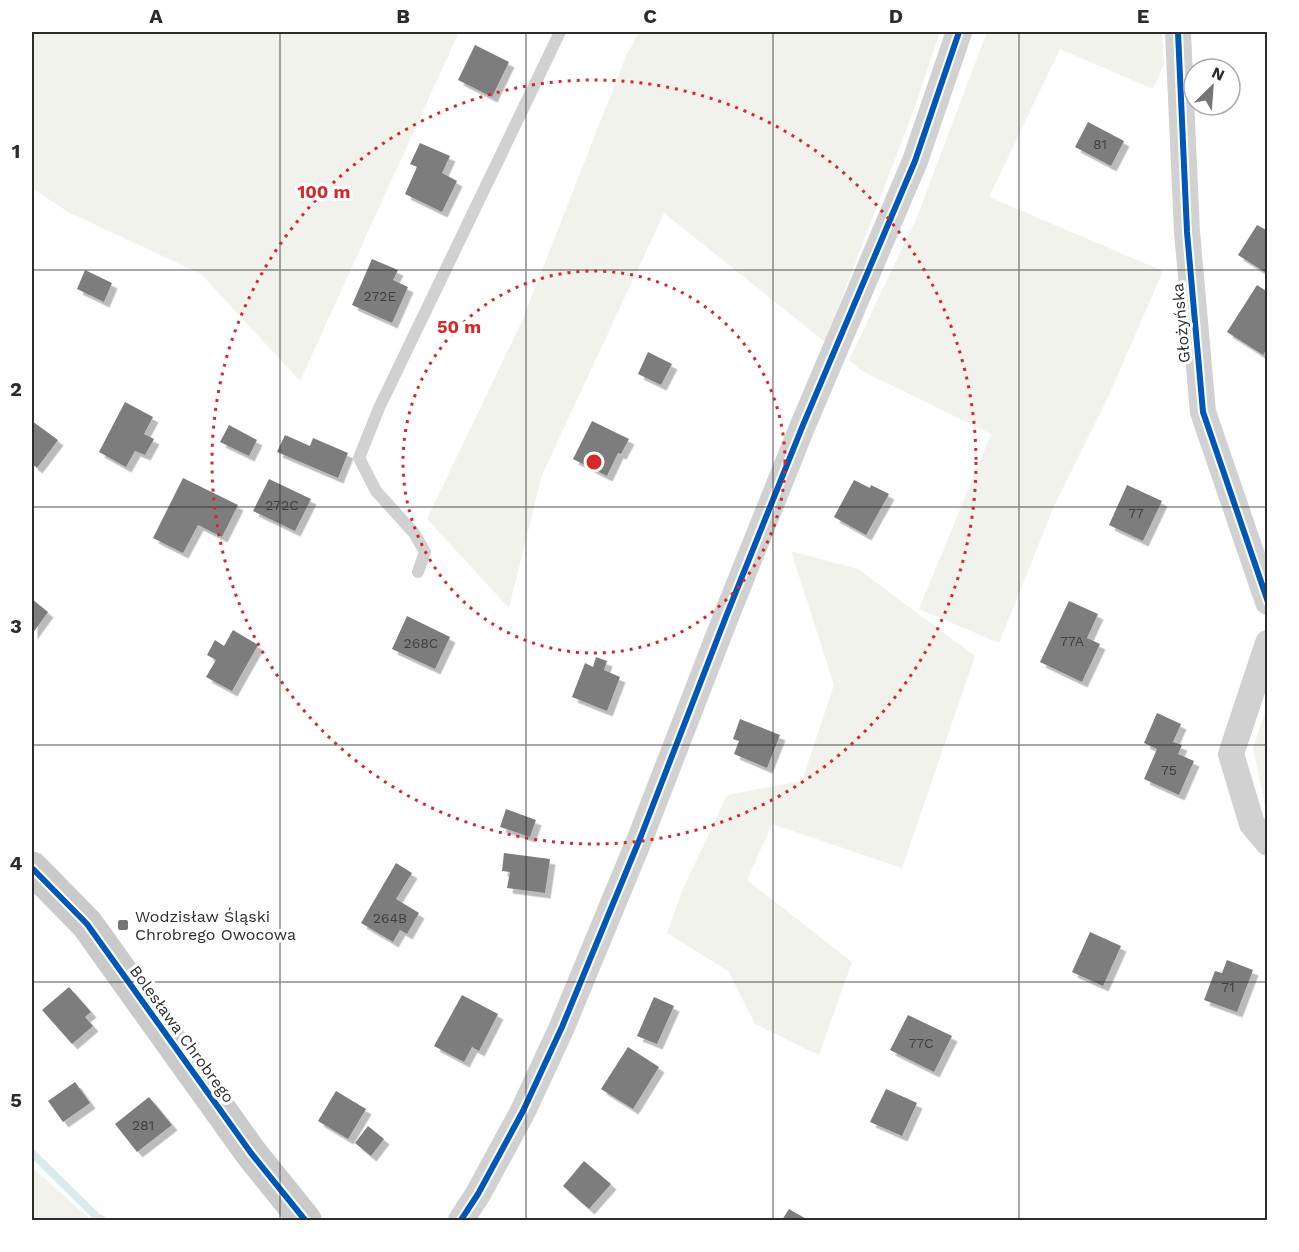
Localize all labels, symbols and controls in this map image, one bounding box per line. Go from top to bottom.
text: A [149,4,163,28]
text: B [396,4,410,28]
text: C [643,4,657,28]
text: D [889,4,903,28]
text: E [1137,4,1149,28]
north arrow [1182,57,1242,117]
text: N [1209,63,1228,85]
house number: 81 [1093,136,1107,152]
text: 1 [12,139,20,163]
text: 100 m [297,181,351,202]
street label: Głożyńska [1168,282,1194,364]
house number: 272E [364,288,396,304]
text: 50 m [437,316,481,337]
text: 2 [10,377,22,401]
centre of rings [584,452,604,472]
house number: 272C [265,497,299,513]
house number: 77 [1128,505,1144,521]
text: 3 [10,614,22,638]
house number: 77A [1060,633,1084,649]
house number: 268C [404,635,438,651]
house number: 75 [1161,762,1177,778]
text: 4 [10,851,23,875]
place label: Wodzisław Śląski Chrobrego Owocowa [135,907,296,944]
house number: 264B [373,910,407,926]
marker: Wodzisław Śląski Chrobrego Owocowa [116,918,130,932]
street label: Bolesława Chrobrego [126,962,238,1106]
house number: 71 [1221,979,1235,995]
house number: 77C [908,1035,934,1051]
text: 5 [10,1088,22,1112]
house number: 281 [132,1117,154,1133]

